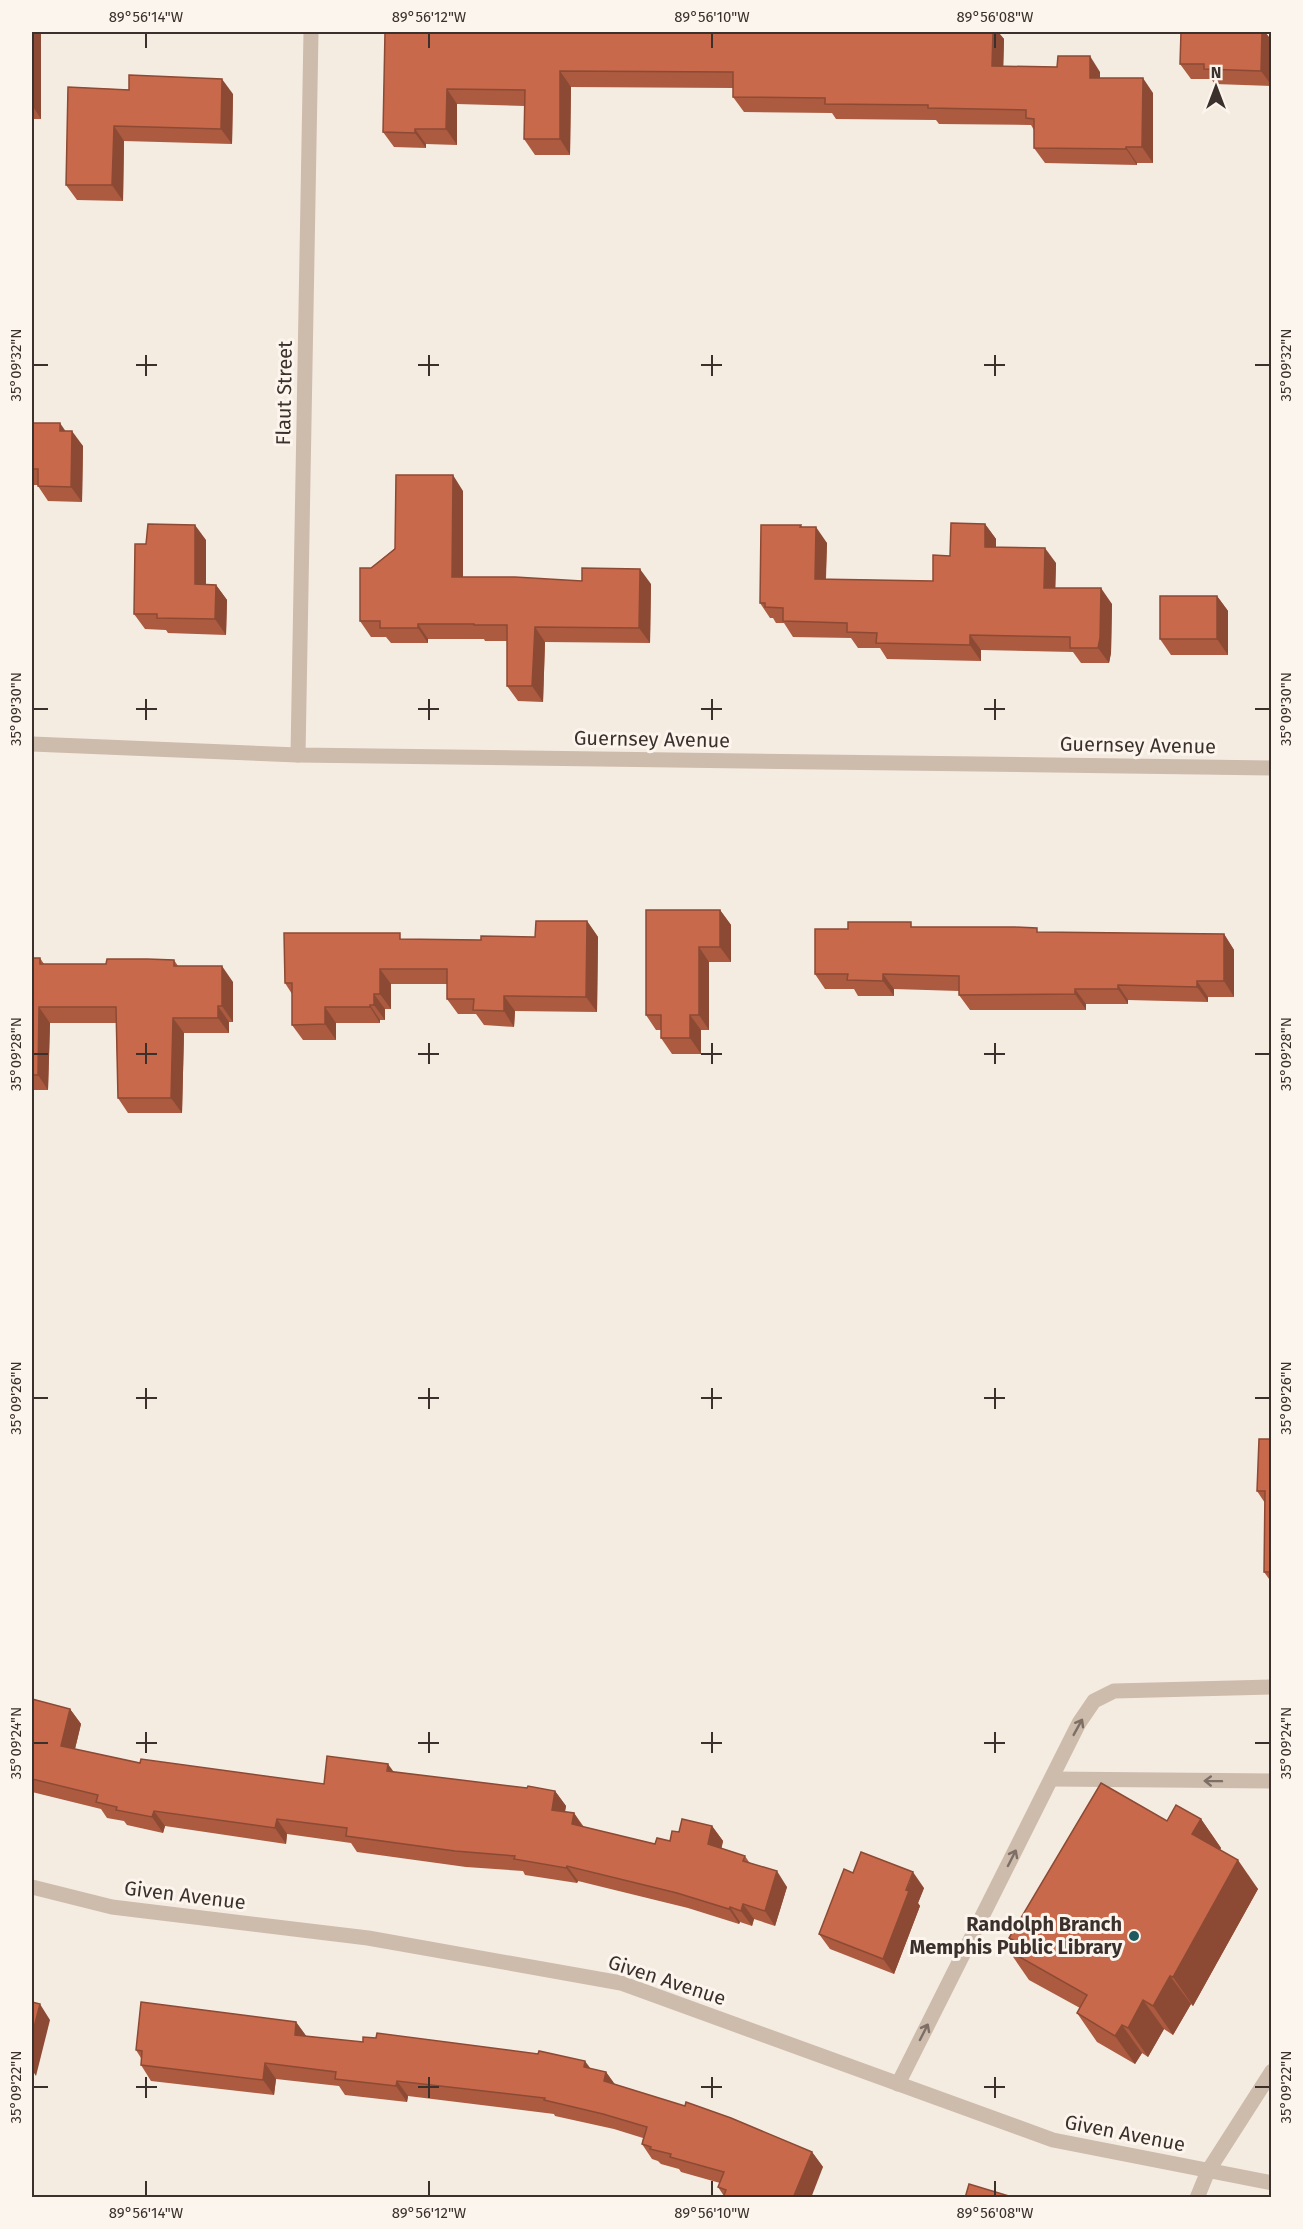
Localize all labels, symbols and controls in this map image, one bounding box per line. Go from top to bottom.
text: 89°56'14"W [109,8,184,26]
text: 89°56'12"W [392,8,467,26]
text: 89°56'10"W [674,8,750,26]
text: 89°56'08"W [957,8,1034,26]
north arrow [1186,57,1246,117]
text: N [1211,63,1221,82]
text: 35°09'32"N [7,328,25,402]
text: 35°09'32"N [1277,328,1295,402]
street label: Flaut Street [271,340,297,446]
text: 35°09'30"N [7,672,25,746]
text: 35°09'30"N [1277,672,1295,746]
street label: Guernsey Avenue [574,726,730,752]
street label: Guernsey Avenue [1060,732,1216,758]
text: 35°09'28"N [7,1017,25,1091]
text: 35°09'28"N [1277,1017,1295,1091]
text: 35°09'26"N [7,1361,25,1435]
text: 35°09'26"N [1277,1361,1295,1435]
text: 35°09'24"N [7,1707,25,1779]
text: 35°09'24"N [1277,1707,1295,1779]
one-way arrow [1073,1718,1084,1736]
one-way arrow [1204,1775,1224,1787]
one-way arrow [1006,1849,1018,1867]
street label: Given Avenue [123,1876,247,1914]
place label: Randolph Branch Memphis Public Library [910,1912,1123,1959]
marker: Randolph Branch Memphis Public Library [1127,1929,1141,1943]
street label: Given Avenue [605,1950,729,2010]
one-way arrow [918,2024,930,2041]
text: 35°09'22"N [7,2050,25,2124]
text: 35°09'22"N [1277,2050,1295,2124]
street label: Given Avenue [1063,2110,1187,2156]
text: 89°56'14"W [109,2204,184,2222]
text: 89°56'12"W [392,2204,467,2222]
text: 89°56'10"W [674,2204,750,2222]
text: 89°56'08"W [957,2204,1034,2222]

